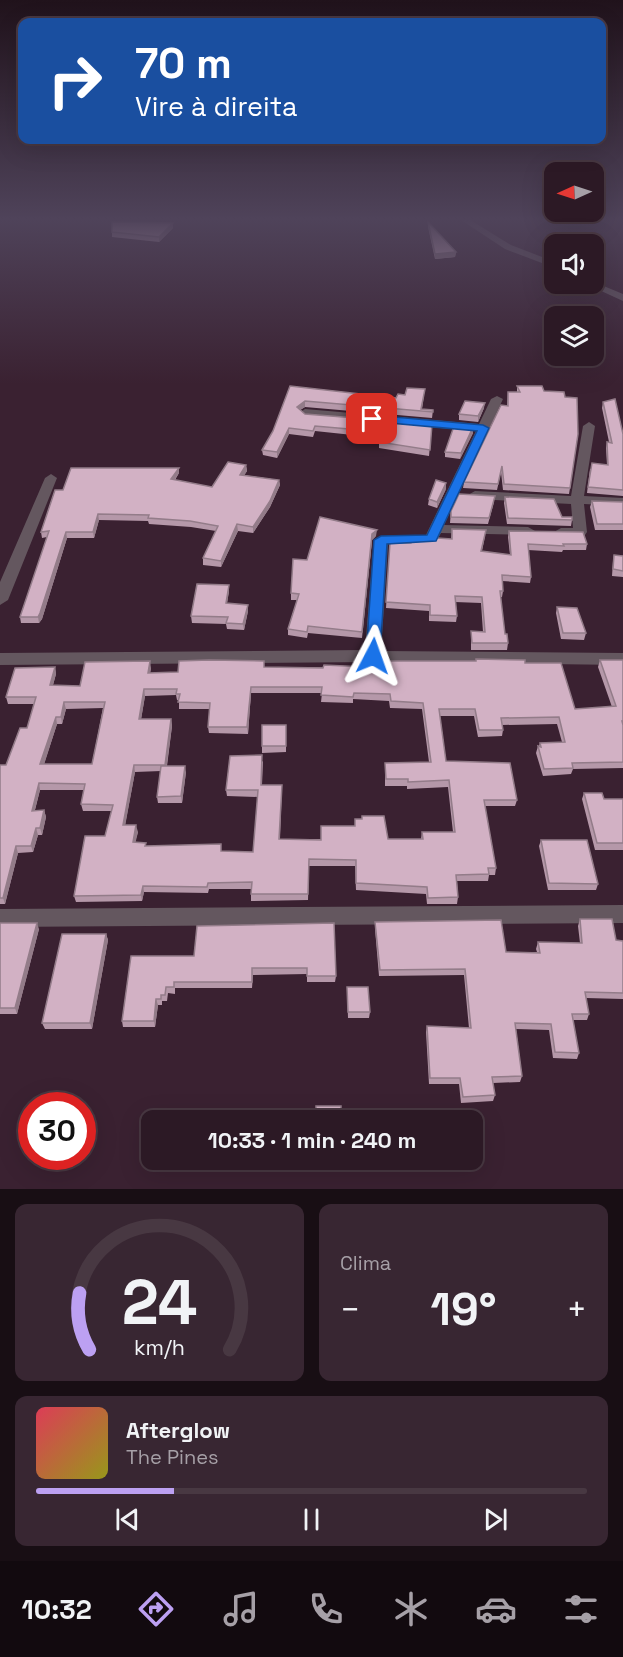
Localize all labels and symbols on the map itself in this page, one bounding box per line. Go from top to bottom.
north arrow [544,162,604,222]
pin [346,393,397,444]
position arrow [341,624,405,688]
speed limit sign: 30 [18,1092,96,1170]

